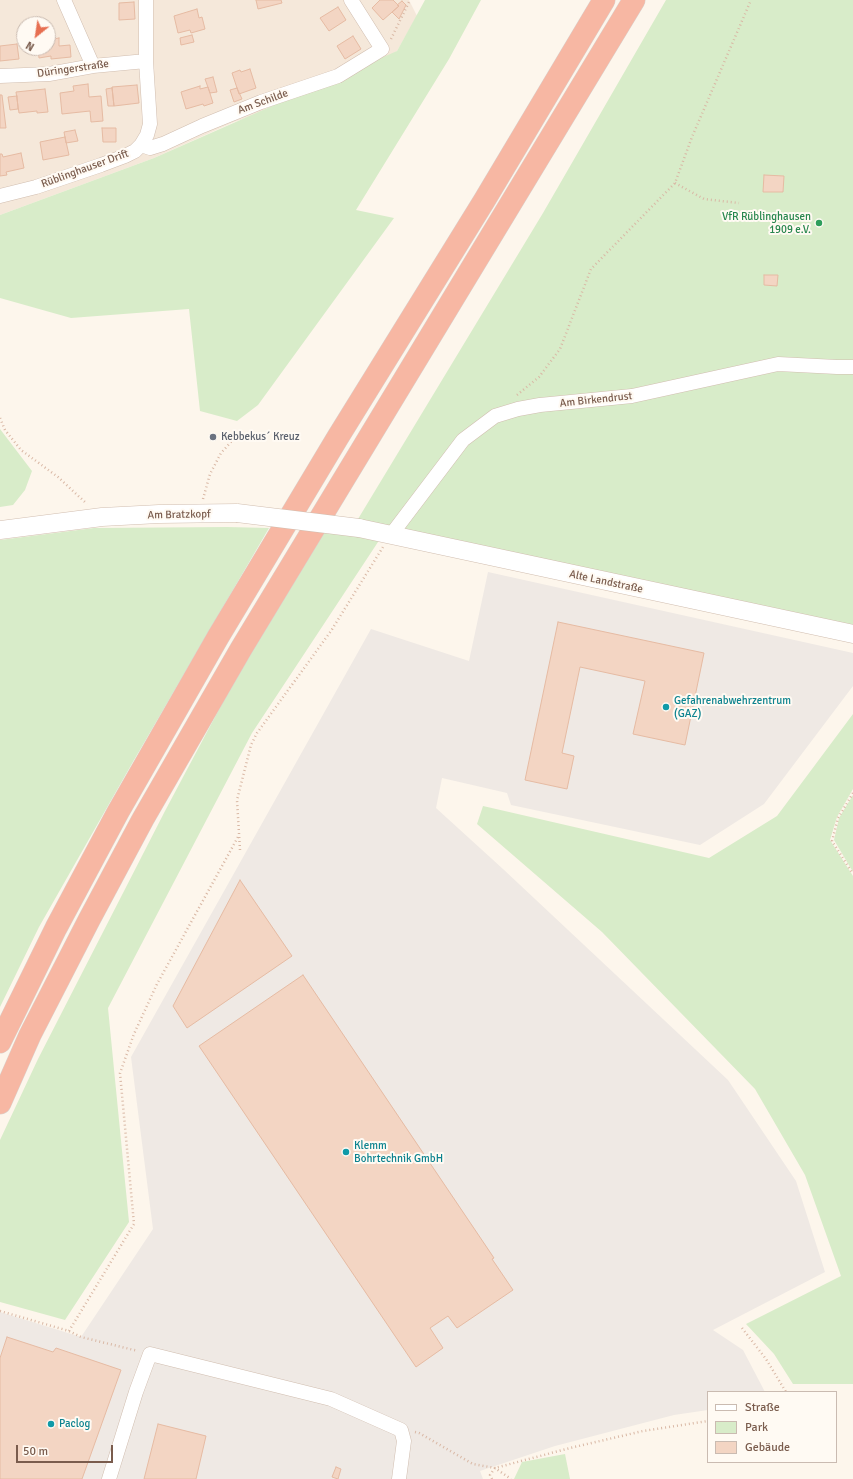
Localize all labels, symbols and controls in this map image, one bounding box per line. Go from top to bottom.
north arrow [16,16,56,56]
text: N [24,38,37,54]
street label: Düringerstraße [36,57,110,81]
street label: Am Schilde [236,87,290,117]
street label: Rüblinghauser Drift [40,147,130,191]
place label: VfR Rüblinghausen 1909 e.V. [722,210,811,236]
marker: VfR Rüblinghausen 1909 e.V. [814,218,824,228]
street label: Am Birkendrust [559,390,633,410]
place label: Kebbekus´ Kreuz [221,430,300,444]
marker: Kebbekus´ Kreuz [208,432,218,442]
street label: Am Bratzkopf [147,508,211,522]
street label: Alte Landstraße [568,568,644,596]
place label: Gefahrenabwehrzentrum (GAZ) [674,694,791,720]
marker: Gefahrenabwehrzentrum (GAZ) [661,702,671,712]
place label: Klemm Bohrtechnik GmbH [354,1139,443,1165]
marker: Klemm Bohrtechnik GmbH [341,1147,351,1157]
legend [707,1391,837,1463]
text: Straße [745,1400,780,1415]
place label: Paclog [59,1417,90,1431]
marker: Paclog [46,1419,56,1429]
text: Park [745,1420,768,1435]
scale bar [18,1437,115,1463]
text: Gebäude [745,1440,790,1455]
text: 50 m [23,1444,48,1459]

